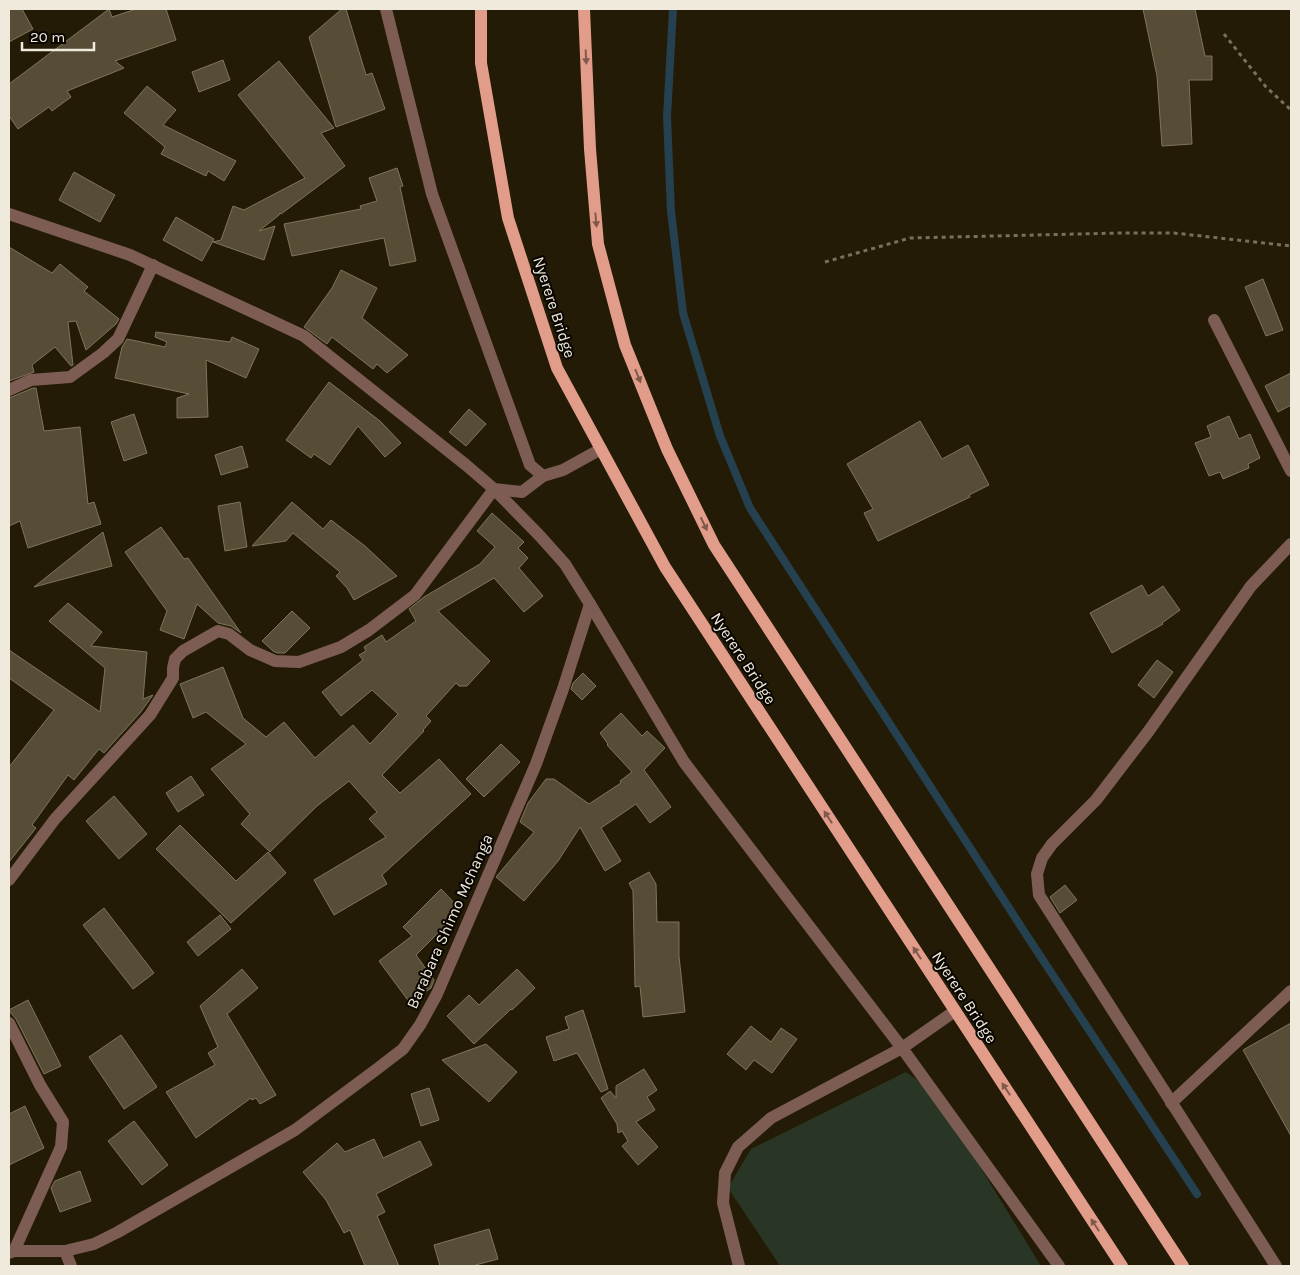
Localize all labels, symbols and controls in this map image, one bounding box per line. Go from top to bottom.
scale bar [22,20,95,52]
text: 20 m [30,28,65,46]
one-way arrow [583,50,591,66]
one-way arrow [592,212,600,228]
street label: Nyerere Bridge [529,254,580,360]
one-way arrow [634,369,642,383]
one-way arrow [700,517,708,531]
street label: Nyerere Bridge [707,609,780,708]
one-way arrow [824,811,833,824]
street label: Barabara Shimo Mchanga [402,831,497,1012]
one-way arrow [912,947,922,960]
street label: Nyerere Bridge [928,948,1001,1047]
one-way arrow [1001,1083,1011,1096]
one-way arrow [1090,1219,1100,1232]

